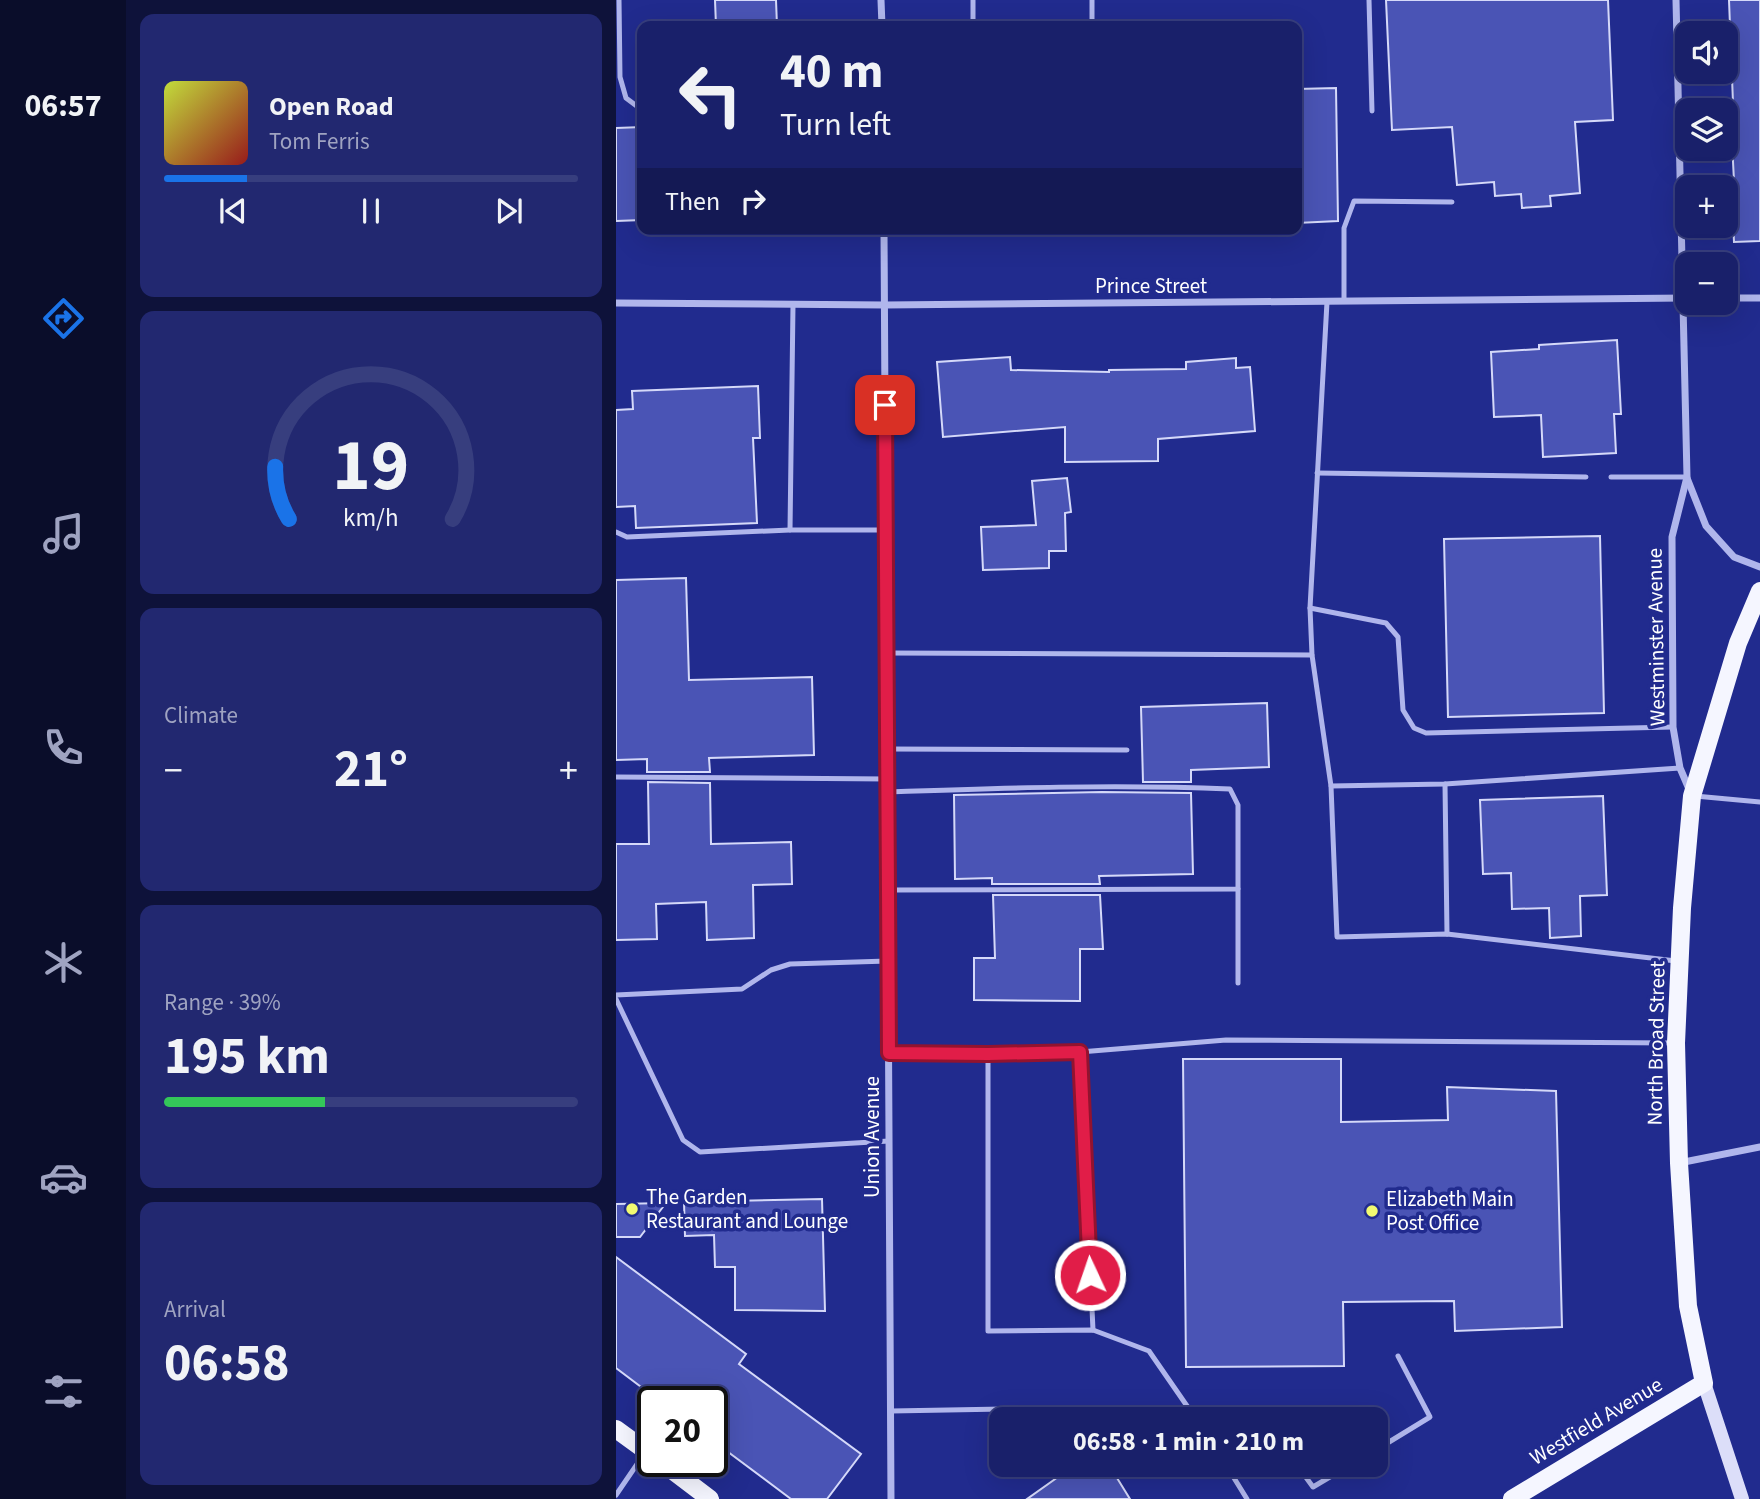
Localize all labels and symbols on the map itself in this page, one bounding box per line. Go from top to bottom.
street label: Prince Street [1095,271,1207,301]
pin [855,375,915,435]
street label: Westminster Avenue [1639,548,1673,726]
street label: North Broad Street [1640,960,1672,1126]
street label: Union Avenue [857,1076,887,1198]
place label: The Garden Restaurant and Lounge [646,1182,848,1236]
place label: Elizabeth Main Post Office [1386,1184,1514,1238]
marker: The Garden Restaurant and Lounge [624,1201,640,1217]
marker: Elizabeth Main Post Office [1364,1203,1380,1219]
position arrow [1053,1238,1127,1312]
street label: Westfield Avenue [1524,1370,1668,1472]
speed limit sign: 20 [637,1386,728,1477]

